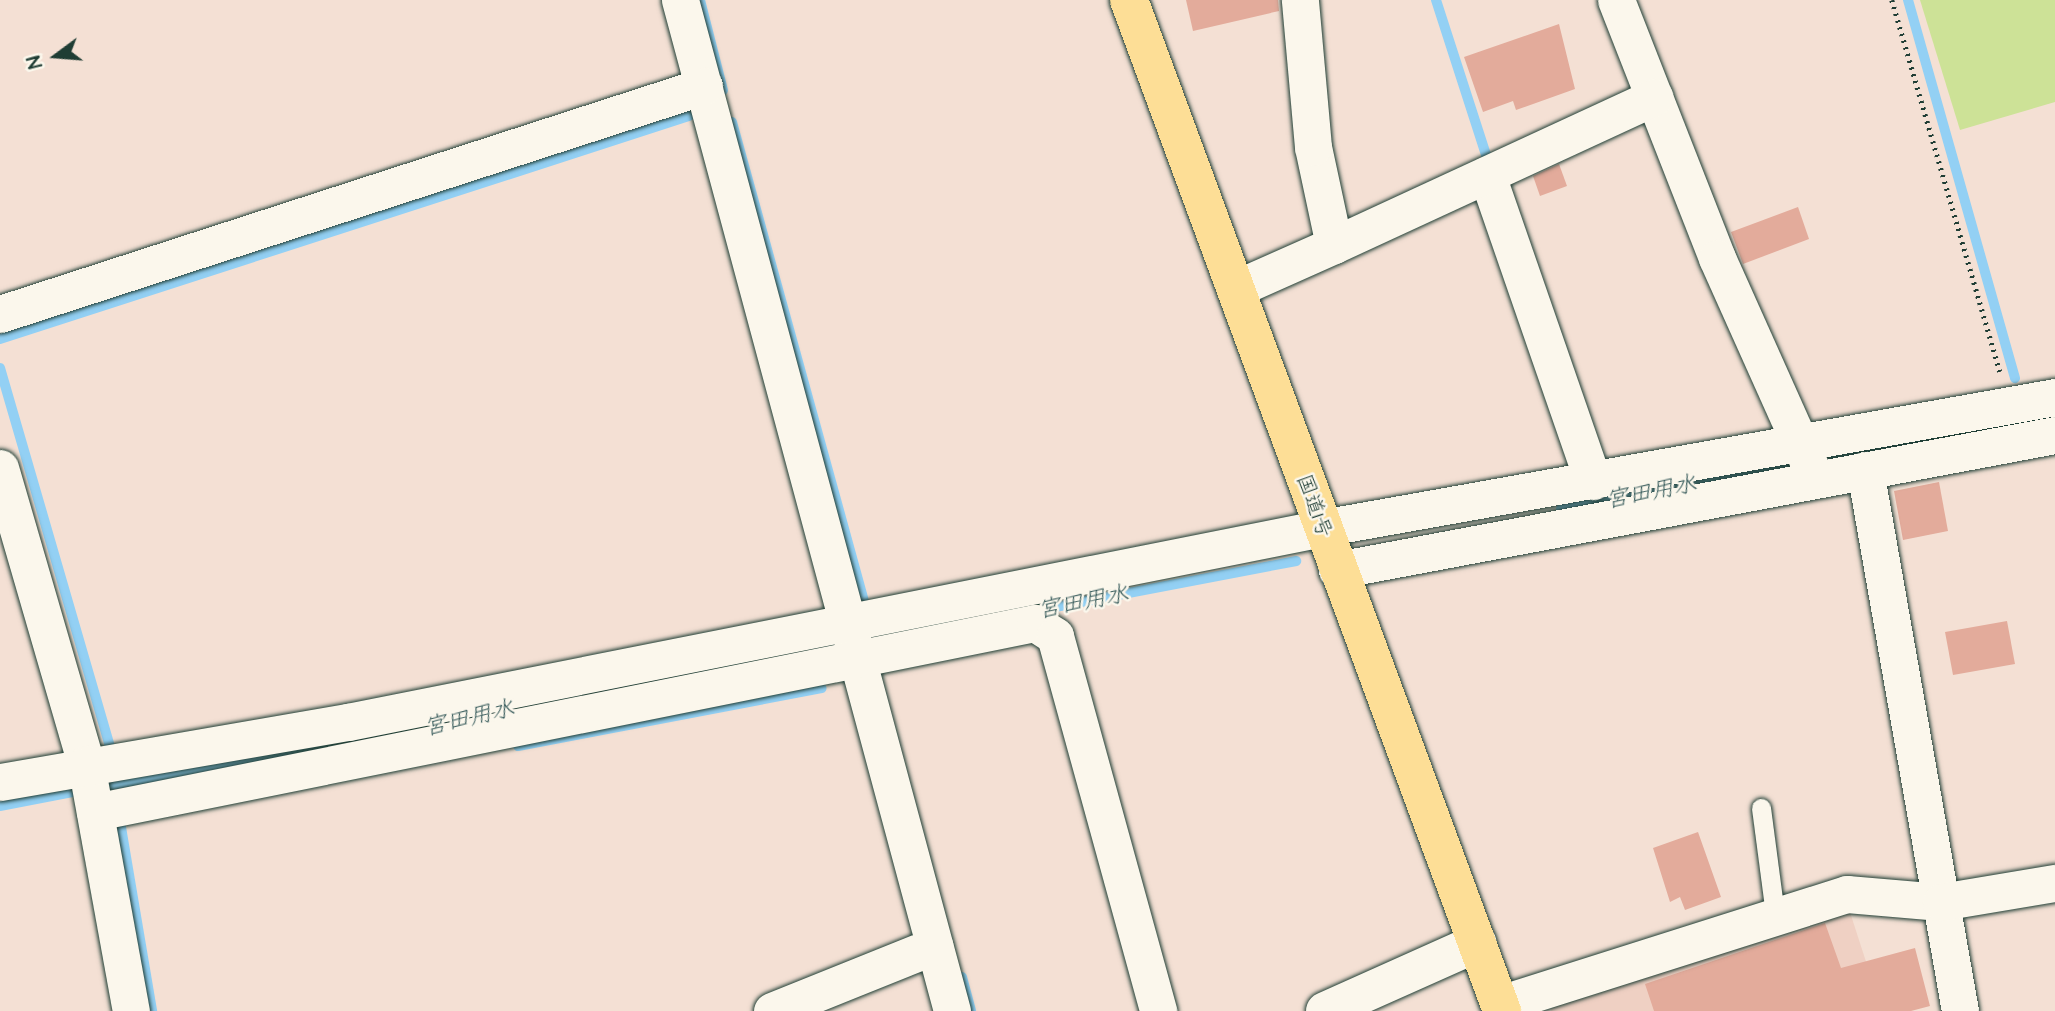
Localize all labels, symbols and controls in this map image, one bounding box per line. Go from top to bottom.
north arrow [21,21,91,91]
text: N [21,52,50,71]
water label: 宮田用水 [1603,470,1699,514]
street label: 国道1号 [1291,471,1337,541]
water label: 宮田用水 [1035,580,1131,624]
water label: 宮田用水 [421,694,517,742]

